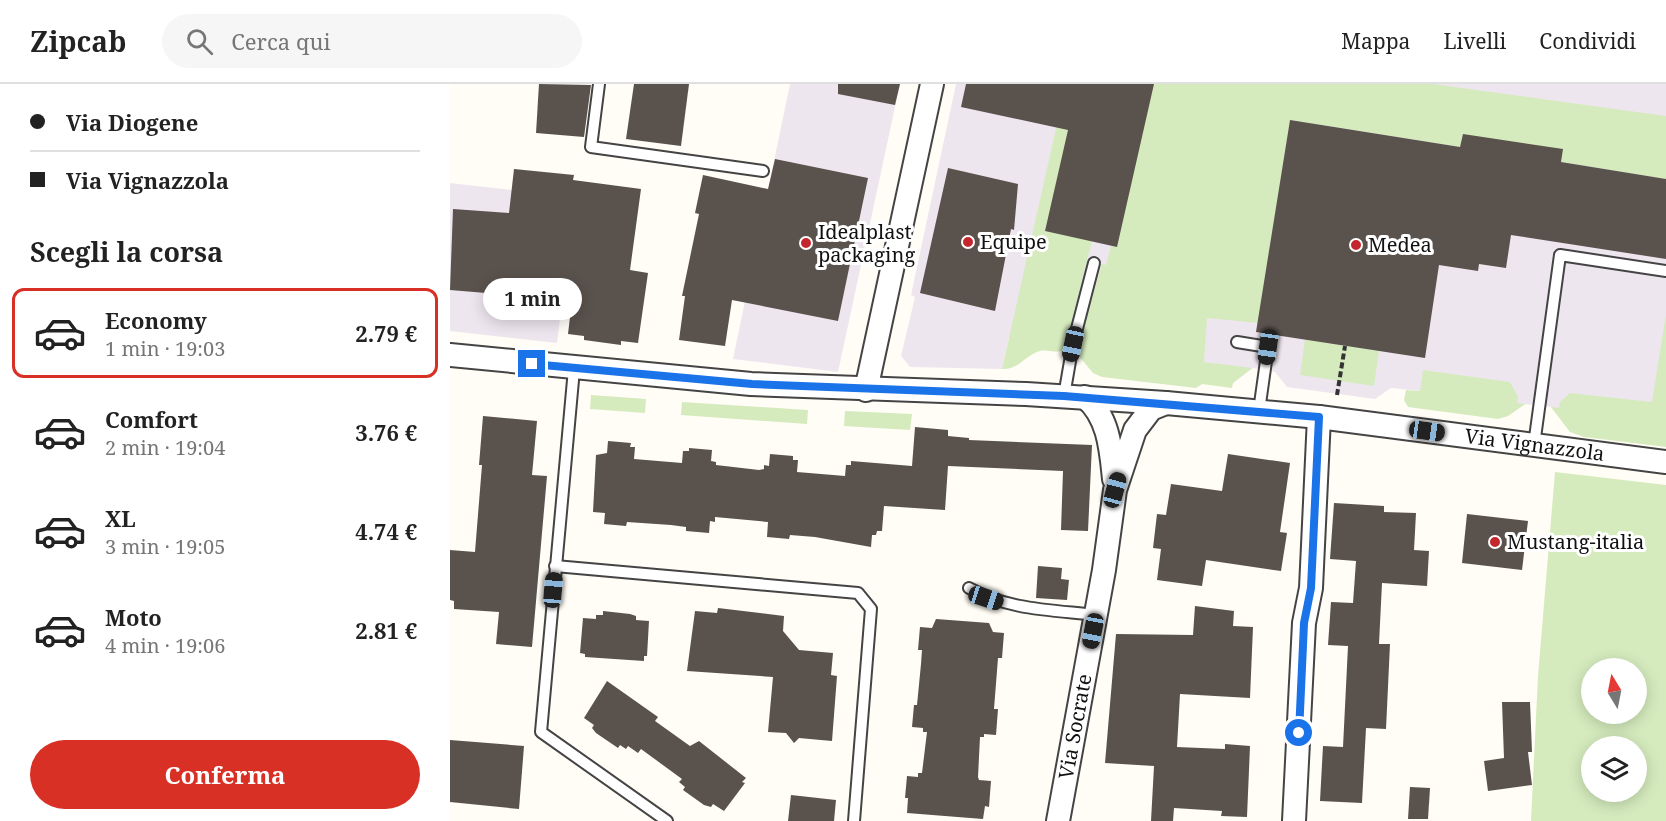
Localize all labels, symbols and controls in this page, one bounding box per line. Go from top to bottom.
search box [162,14,582,68]
text: Zipcab [30,22,126,60]
icon: search [183,25,216,58]
text: Cerca qui [231,26,330,56]
text: Mappa [1341,27,1410,55]
text: Livelli [1443,27,1506,55]
text: Condividi [1539,27,1636,55]
text: Via Diogene [66,107,198,137]
text: Via Vignazzola [66,165,229,195]
place label: Idealplast packaging [818,218,915,268]
place label: Equipe [980,228,1047,255]
place label: Medea [1368,231,1432,258]
text: Scegli la corsa [30,233,223,270]
marker: Equipe [961,235,975,249]
marker: Idealplast packaging [799,236,813,250]
marker: Medea [1349,238,1363,252]
callout: 1 min [482,277,582,319]
text: 1 min [504,285,561,312]
text: Economy [105,305,207,335]
icon: car [33,306,87,360]
text: 2.79 € [355,318,417,348]
car [1060,325,1086,363]
car [1257,328,1279,366]
text: 1 min · 19:03 [105,335,225,362]
route end [518,350,545,377]
text: Comfort [105,404,198,434]
icon: car [33,405,87,459]
text: 3.76 € [355,417,417,447]
car [1408,420,1446,442]
street label: Via Vignazzola [1463,422,1606,467]
text: 2 min · 19:04 [105,434,225,461]
car [1102,470,1128,510]
text: XL [105,503,136,533]
icon: car [33,504,87,558]
text: 4.74 € [355,516,417,546]
place label: Mustang-italia [1507,528,1644,555]
text: 3 min · 19:05 [105,533,225,560]
marker: Mustang-italia [1488,535,1502,549]
car [542,571,564,609]
car [966,584,1006,612]
text: Moto [105,602,162,632]
icon: car [33,603,87,657]
car [1081,612,1105,650]
text: 2.81 € [355,615,417,645]
text: 4 min · 19:06 [105,632,225,659]
north arrow [1581,658,1647,724]
map controls [1581,658,1647,802]
street label: Via Socrate [1052,672,1098,781]
route start [1285,719,1312,746]
button: layers [1581,736,1647,802]
button: Conferma [30,740,420,809]

